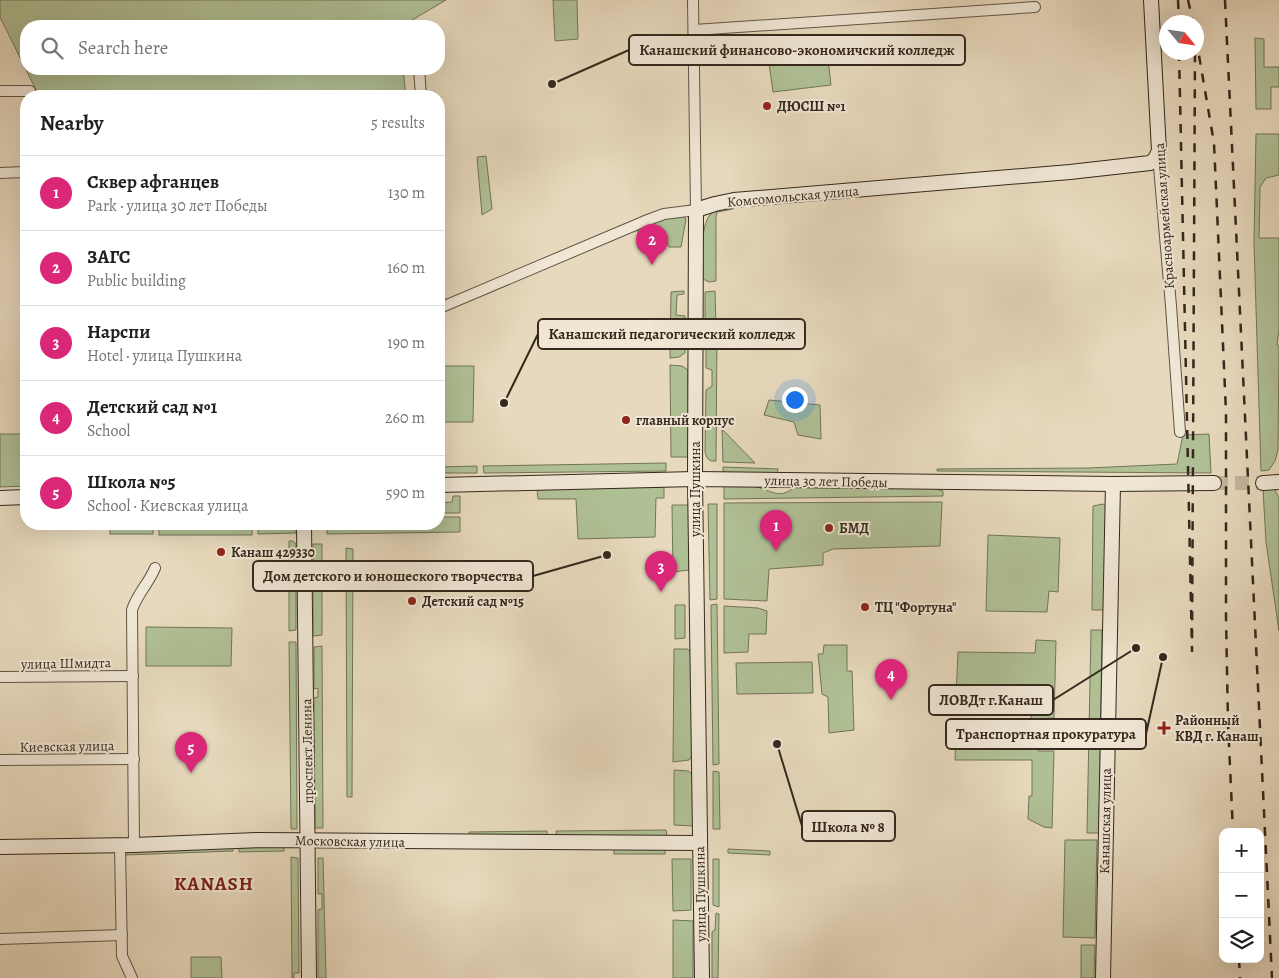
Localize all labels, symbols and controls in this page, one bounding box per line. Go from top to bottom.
north arrow [1159,15,1204,60]
search box [20,20,445,75]
icon: search [38,34,66,62]
text: Search here [78,35,168,61]
callout: Канашский финансово-экономичский колледж [629,35,965,65]
text: Канашский финансово-экономичский колледж [639,40,955,60]
place label: ДЮСШ №1 [777,97,846,116]
marker: ДЮСШ №1 [761,100,773,112]
text: Nearby [40,109,103,137]
text: 5 results [371,112,425,134]
street label: Красноармейская улица [1150,142,1179,290]
text: Сквер афганцев [87,169,219,195]
street label: Комсомольская улица [726,181,860,212]
text: 1 [53,182,59,204]
text: 130 m [388,182,425,204]
text: Park · улица 30 лет Победы [87,195,268,217]
pin: 2 [636,224,668,265]
text: ЗАГС [87,244,131,270]
text: 2 [52,257,60,279]
text: 160 m [387,257,425,279]
text: Public building [87,270,186,292]
text: Нарспи [87,319,151,345]
callout: Канашский педагогический колледж [538,319,805,349]
text: Канашский педагогический колледж [549,324,796,344]
text: 3 [53,332,59,354]
text: 190 m [387,332,425,354]
text: Hotel · улица Пушкина [87,345,242,367]
your location [782,387,808,413]
text: Детский сад №1 [87,394,217,420]
text: 4 [52,407,60,429]
text: 260 m [385,407,425,429]
place label: главный корпус [636,411,734,430]
marker: главный корпус [620,414,632,426]
text: School [87,420,130,442]
street label: улица Пушкина [686,441,705,538]
text: Школа №5 [87,469,176,495]
street label: улица 30 лет Победы [763,471,888,492]
text: 5 [53,482,59,504]
text: 590 m [386,482,425,504]
text: School · Киевская улица [87,495,248,517]
pin: 1 [760,510,792,551]
place label: БМД [839,519,870,538]
marker: БМД [823,522,835,534]
place label: Канаш 429330 [231,543,315,562]
marker: Канаш 429330 [215,546,227,558]
pin: 3 [645,551,677,592]
callout: Дом детского и юношеского творчества [253,561,533,591]
text: Дом детского и юношеского творчества [263,566,524,586]
place label: Детский сад №15 [422,592,524,611]
marker: Детский сад №15 [406,595,418,607]
place label: ТЦ "Фортуна" [875,598,957,617]
marker: ТЦ "Фортуна" [859,601,871,613]
street label: улица Шмидта [20,653,112,674]
pin: 4 [875,659,907,700]
callout: ЛОВДт г.Канаш [929,685,1053,715]
text: ЛОВДт г.Канаш [939,690,1043,710]
street label: проспект Ленина [297,698,318,804]
place label: Районный КВД г. Канаш [1175,711,1259,746]
callout: Транспортная прокуратура [946,719,1146,749]
marker: Районный КВД г. Канаш [1157,721,1171,735]
text: Транспортная прокуратура [956,724,1137,744]
pin: 5 [175,732,207,773]
street label: Киевская улица [19,736,115,757]
street label: Канашская улица [1095,767,1116,874]
callout: Школа № 8 [802,811,895,841]
text: Школа № 8 [811,817,885,837]
map controls [1219,828,1264,963]
button: + [1219,828,1264,873]
street label: Московская улица [295,831,406,852]
street label: улица Пушкина [690,845,711,943]
district label: KANASH [174,871,254,897]
button: − [1219,873,1264,918]
button: layers [1219,918,1264,963]

